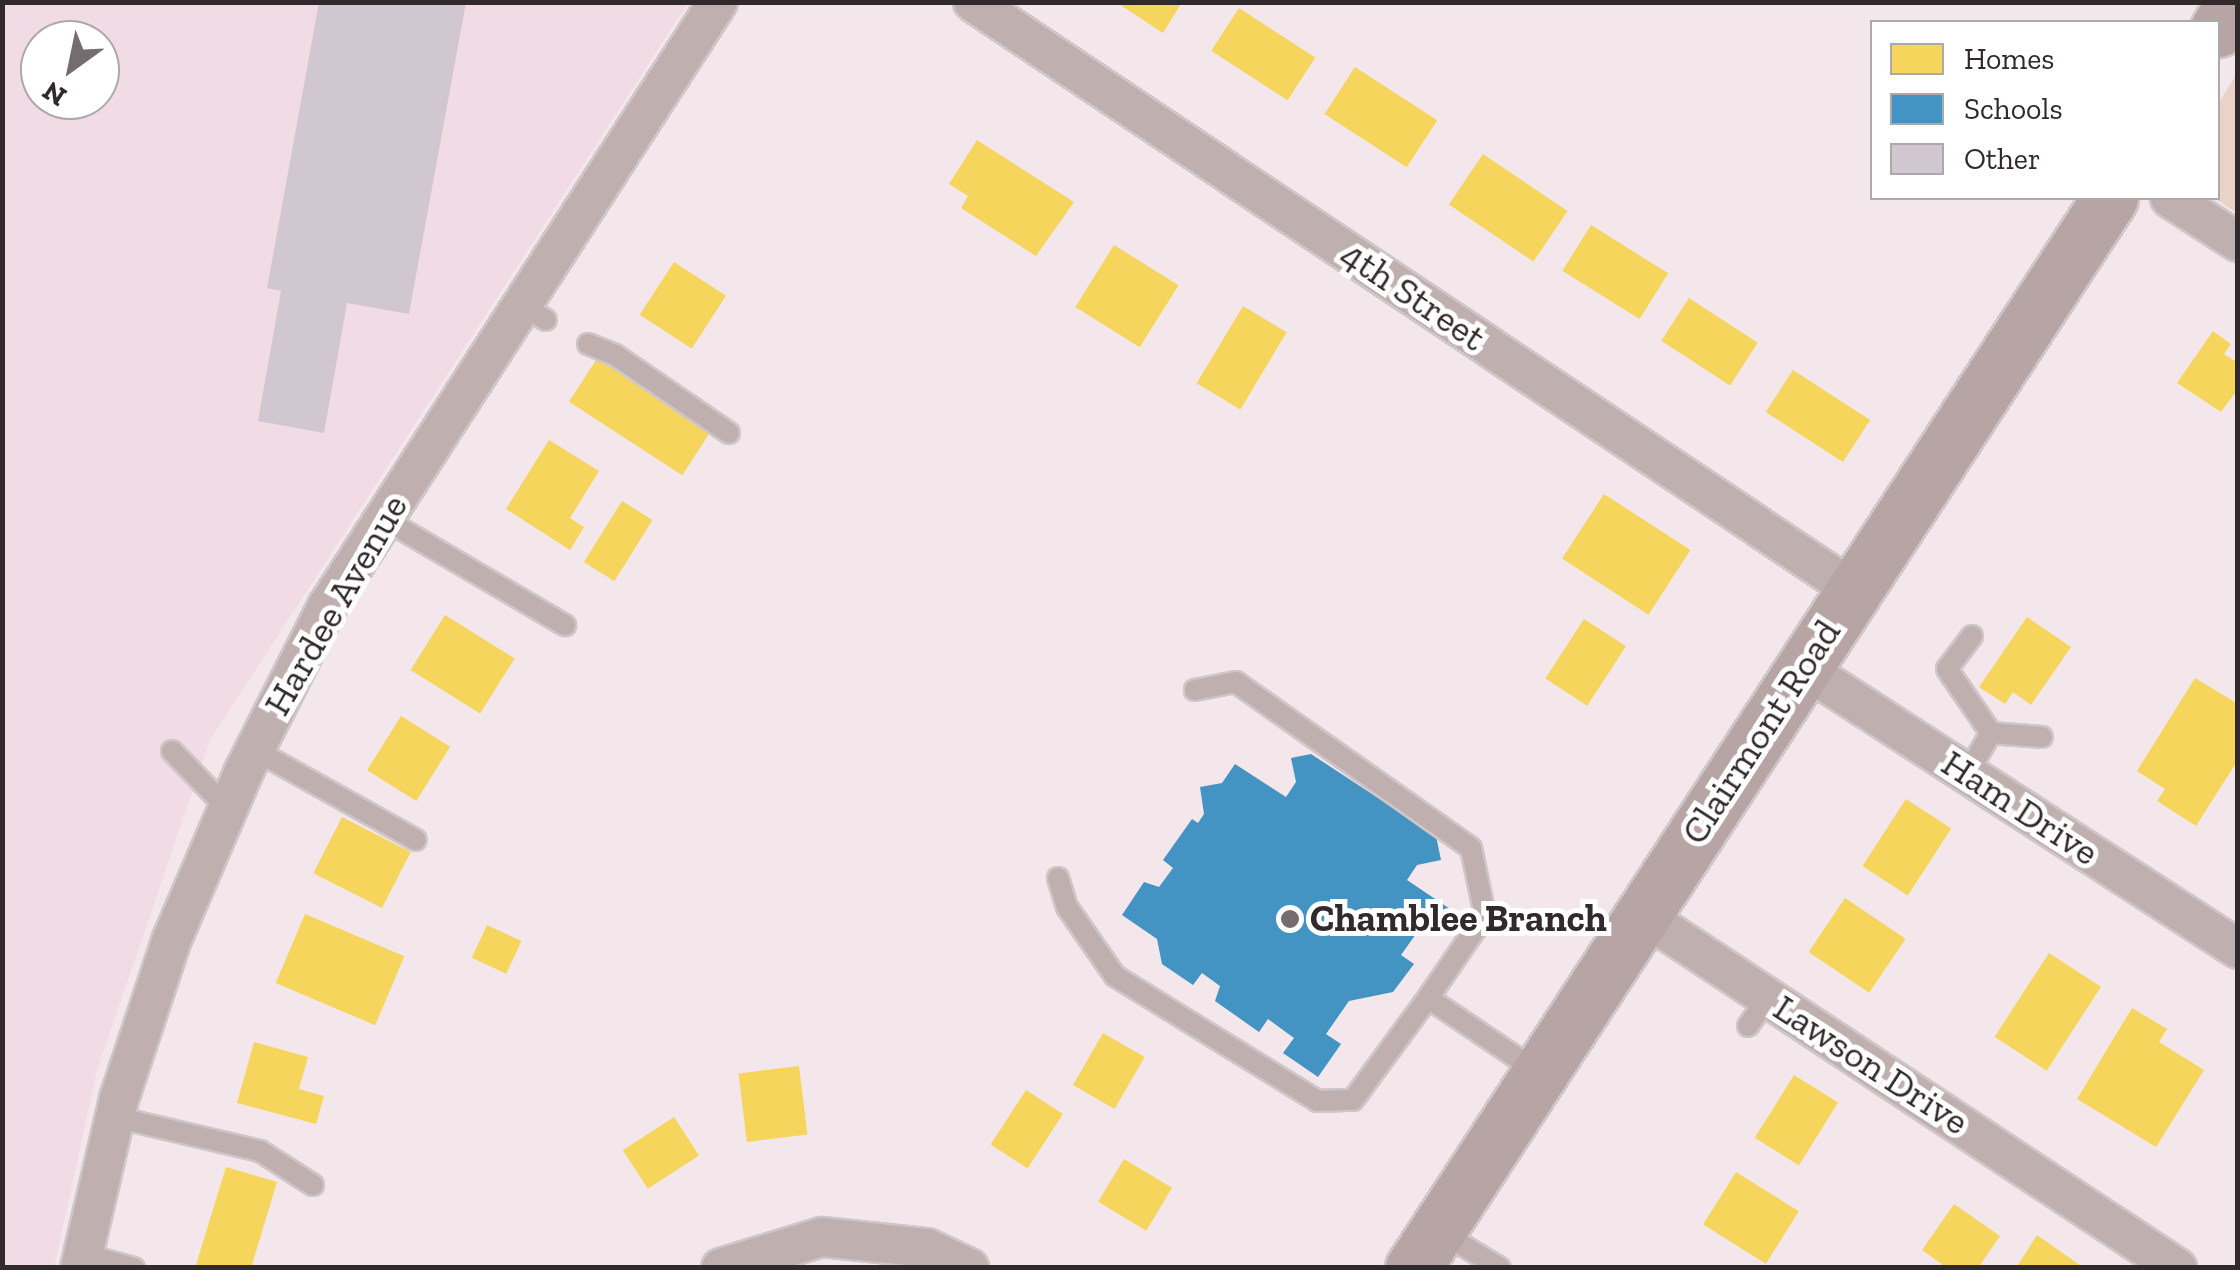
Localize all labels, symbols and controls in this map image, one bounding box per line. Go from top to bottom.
north arrow [20,20,120,120]
legend [1870,20,2220,200]
text: Homes [1964,41,2054,77]
text: N [37,74,72,114]
text: Schools [1964,91,2063,127]
text: Other [1964,141,2041,177]
street label: 4th Street [1332,231,1494,361]
street label: Hardee Avenue [254,486,418,724]
street label: Clairmont Road [1672,611,1850,853]
street label: Ham Drive [1933,741,2107,875]
place label: Chamblee Branch [1310,896,1607,942]
marker: Chamblee Branch [1279,908,1301,930]
street label: Lawson Drive [1765,985,1977,1145]

